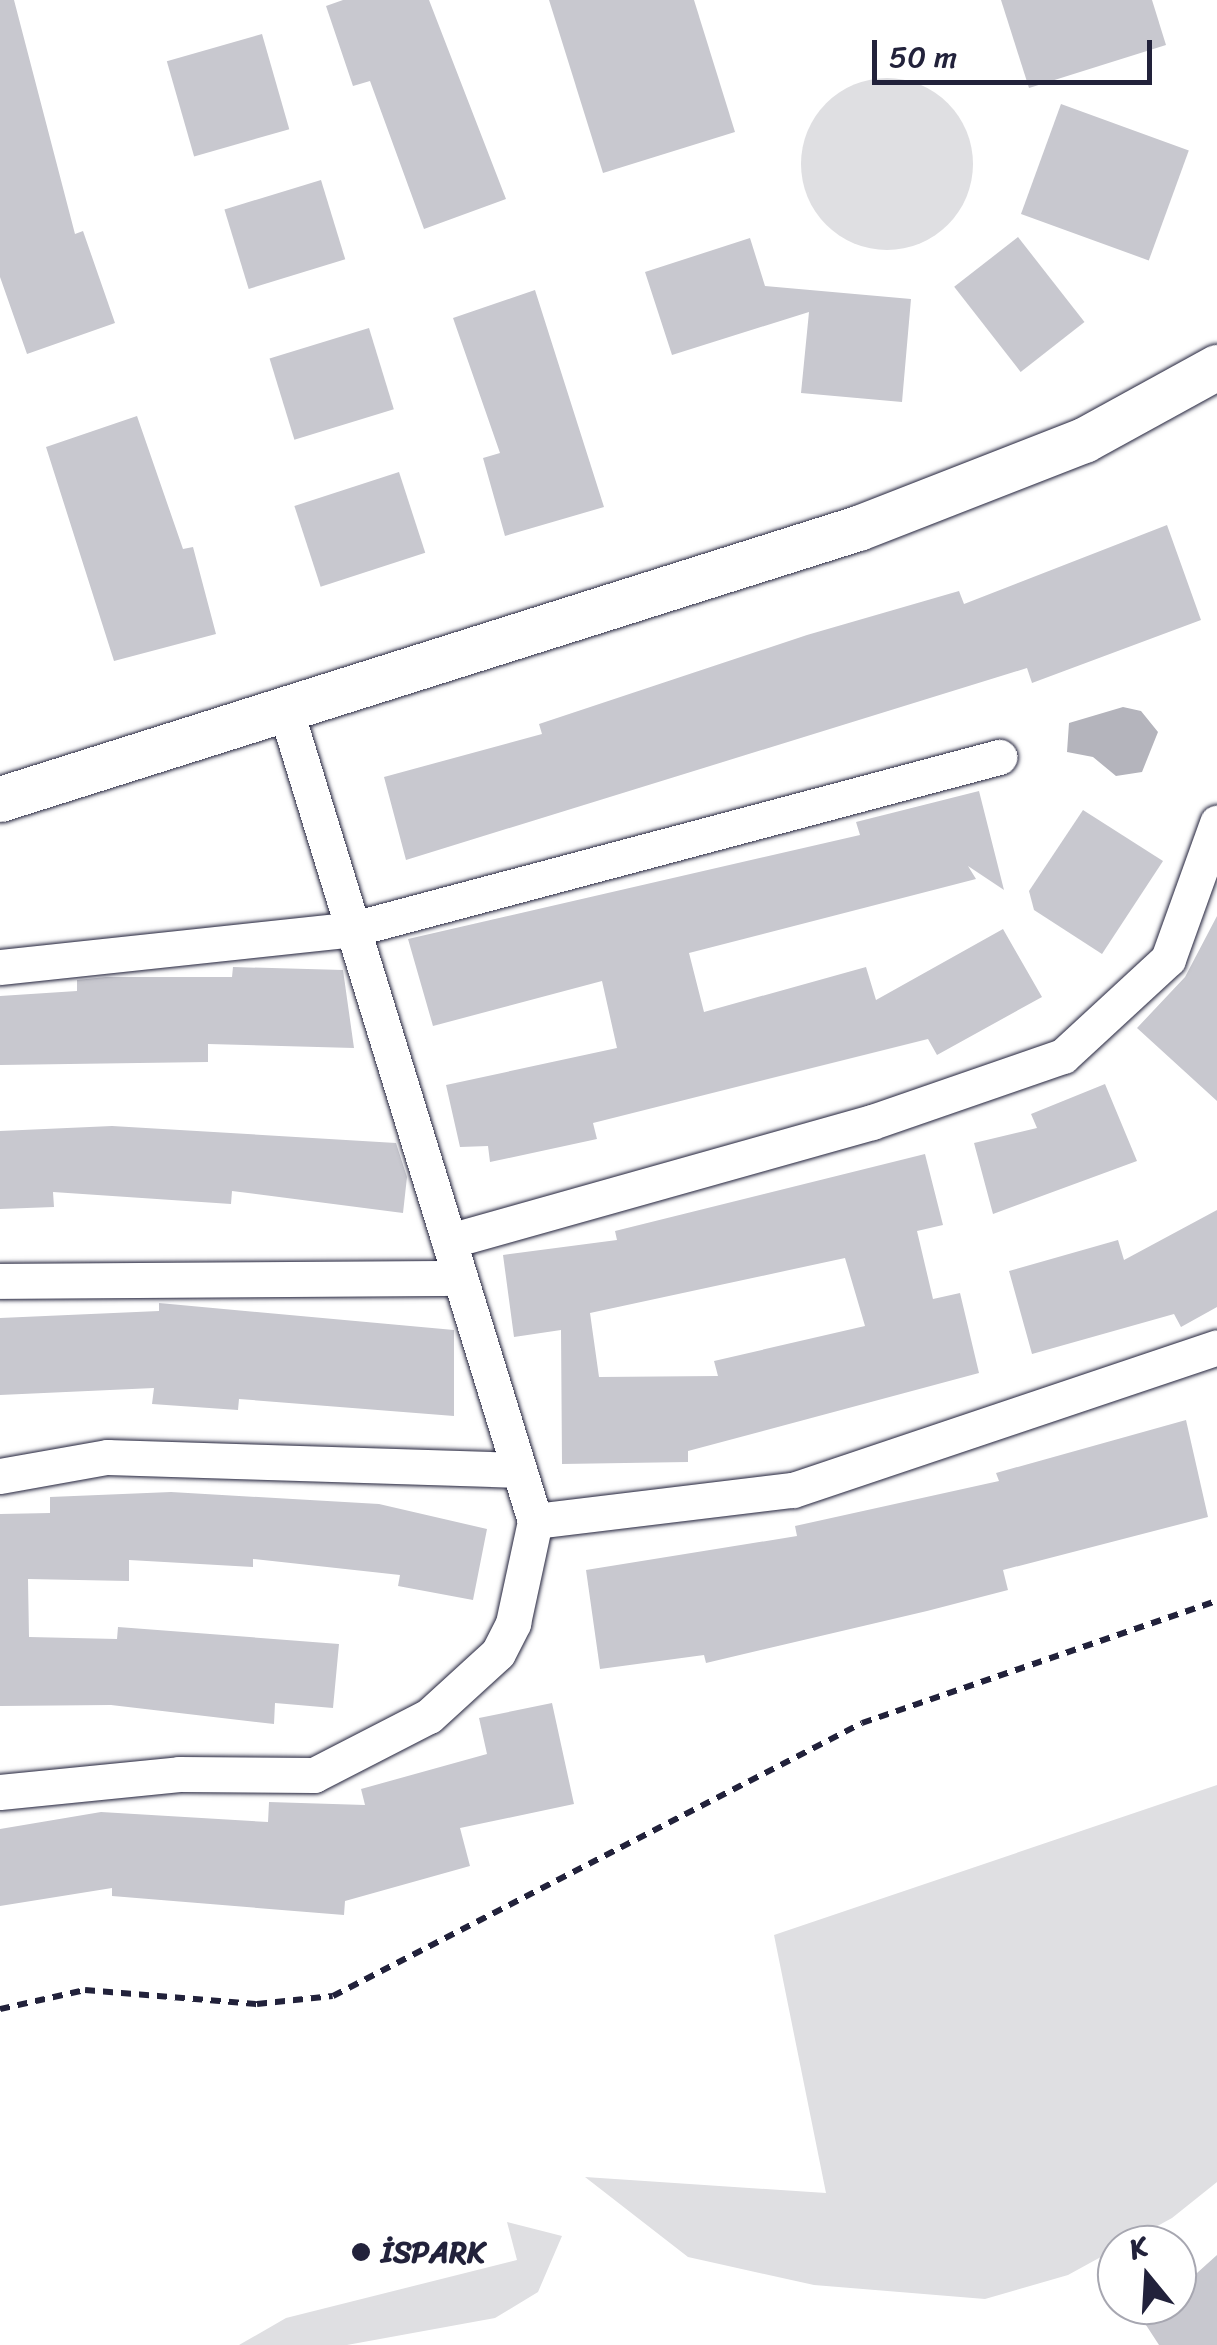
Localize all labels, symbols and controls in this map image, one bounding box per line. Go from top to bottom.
scale bar [877,20,1157,82]
text: 50 m [889,30,957,84]
text: K [1123,2222,1154,2274]
north arrow [1097,2225,1197,2325]
place label: İSPARK [381,2234,485,2270]
marker: İSPARK [350,2241,372,2263]

